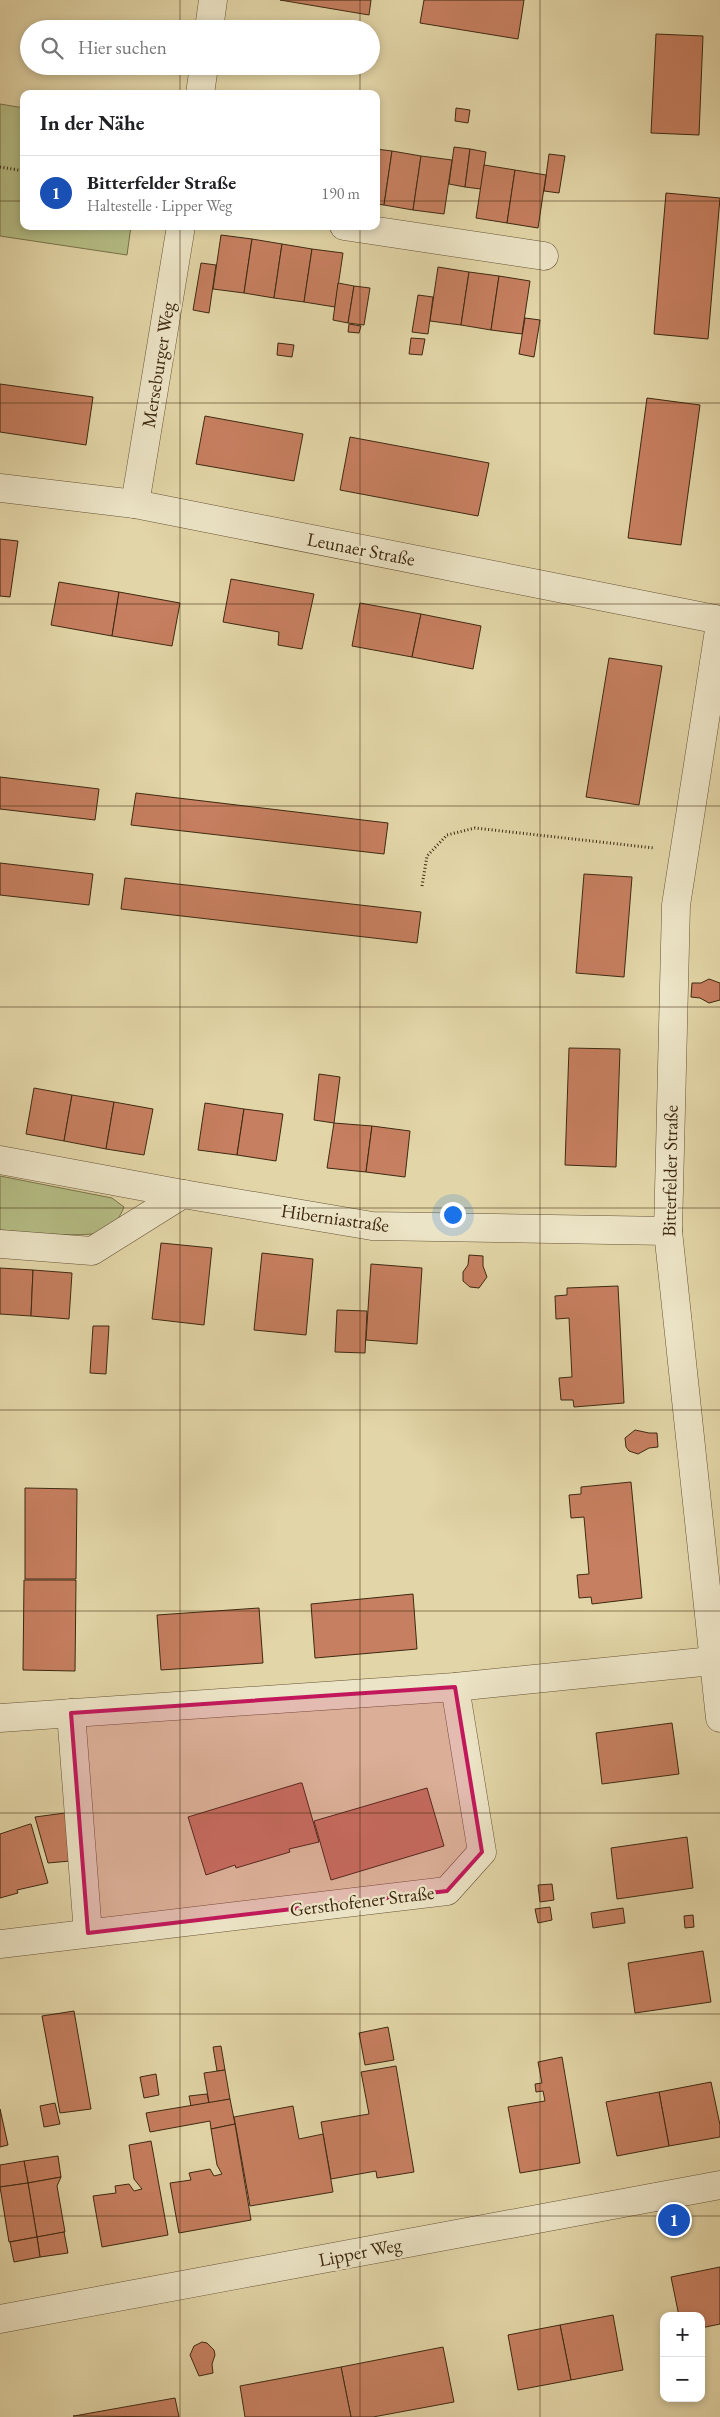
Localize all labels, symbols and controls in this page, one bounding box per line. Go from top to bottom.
search box [20,20,380,75]
icon: search [38,34,66,62]
text: Hier suchen [78,35,167,60]
text: In der Nähe [40,109,145,136]
text: Bitterfelder Straße [87,170,236,195]
text: 1 [52,183,60,204]
text: 190 m [321,183,360,204]
text: Haltestelle · Lipper Weg [87,195,232,216]
street label: Merseburger Weg [136,300,180,430]
street label: Leunaer Straße [305,526,417,572]
street label: Bitterfelder Straße [656,1105,684,1237]
street label: Hiberniastraße [279,1198,391,1238]
your location [440,1202,466,1228]
street label: Gersthofener Straße [288,1880,436,1922]
pin: 1 [658,2201,690,2239]
street label: Lipper Weg [316,2232,404,2272]
map controls [660,2312,705,2402]
button: + [660,2312,705,2357]
button: − [660,2357,705,2402]

